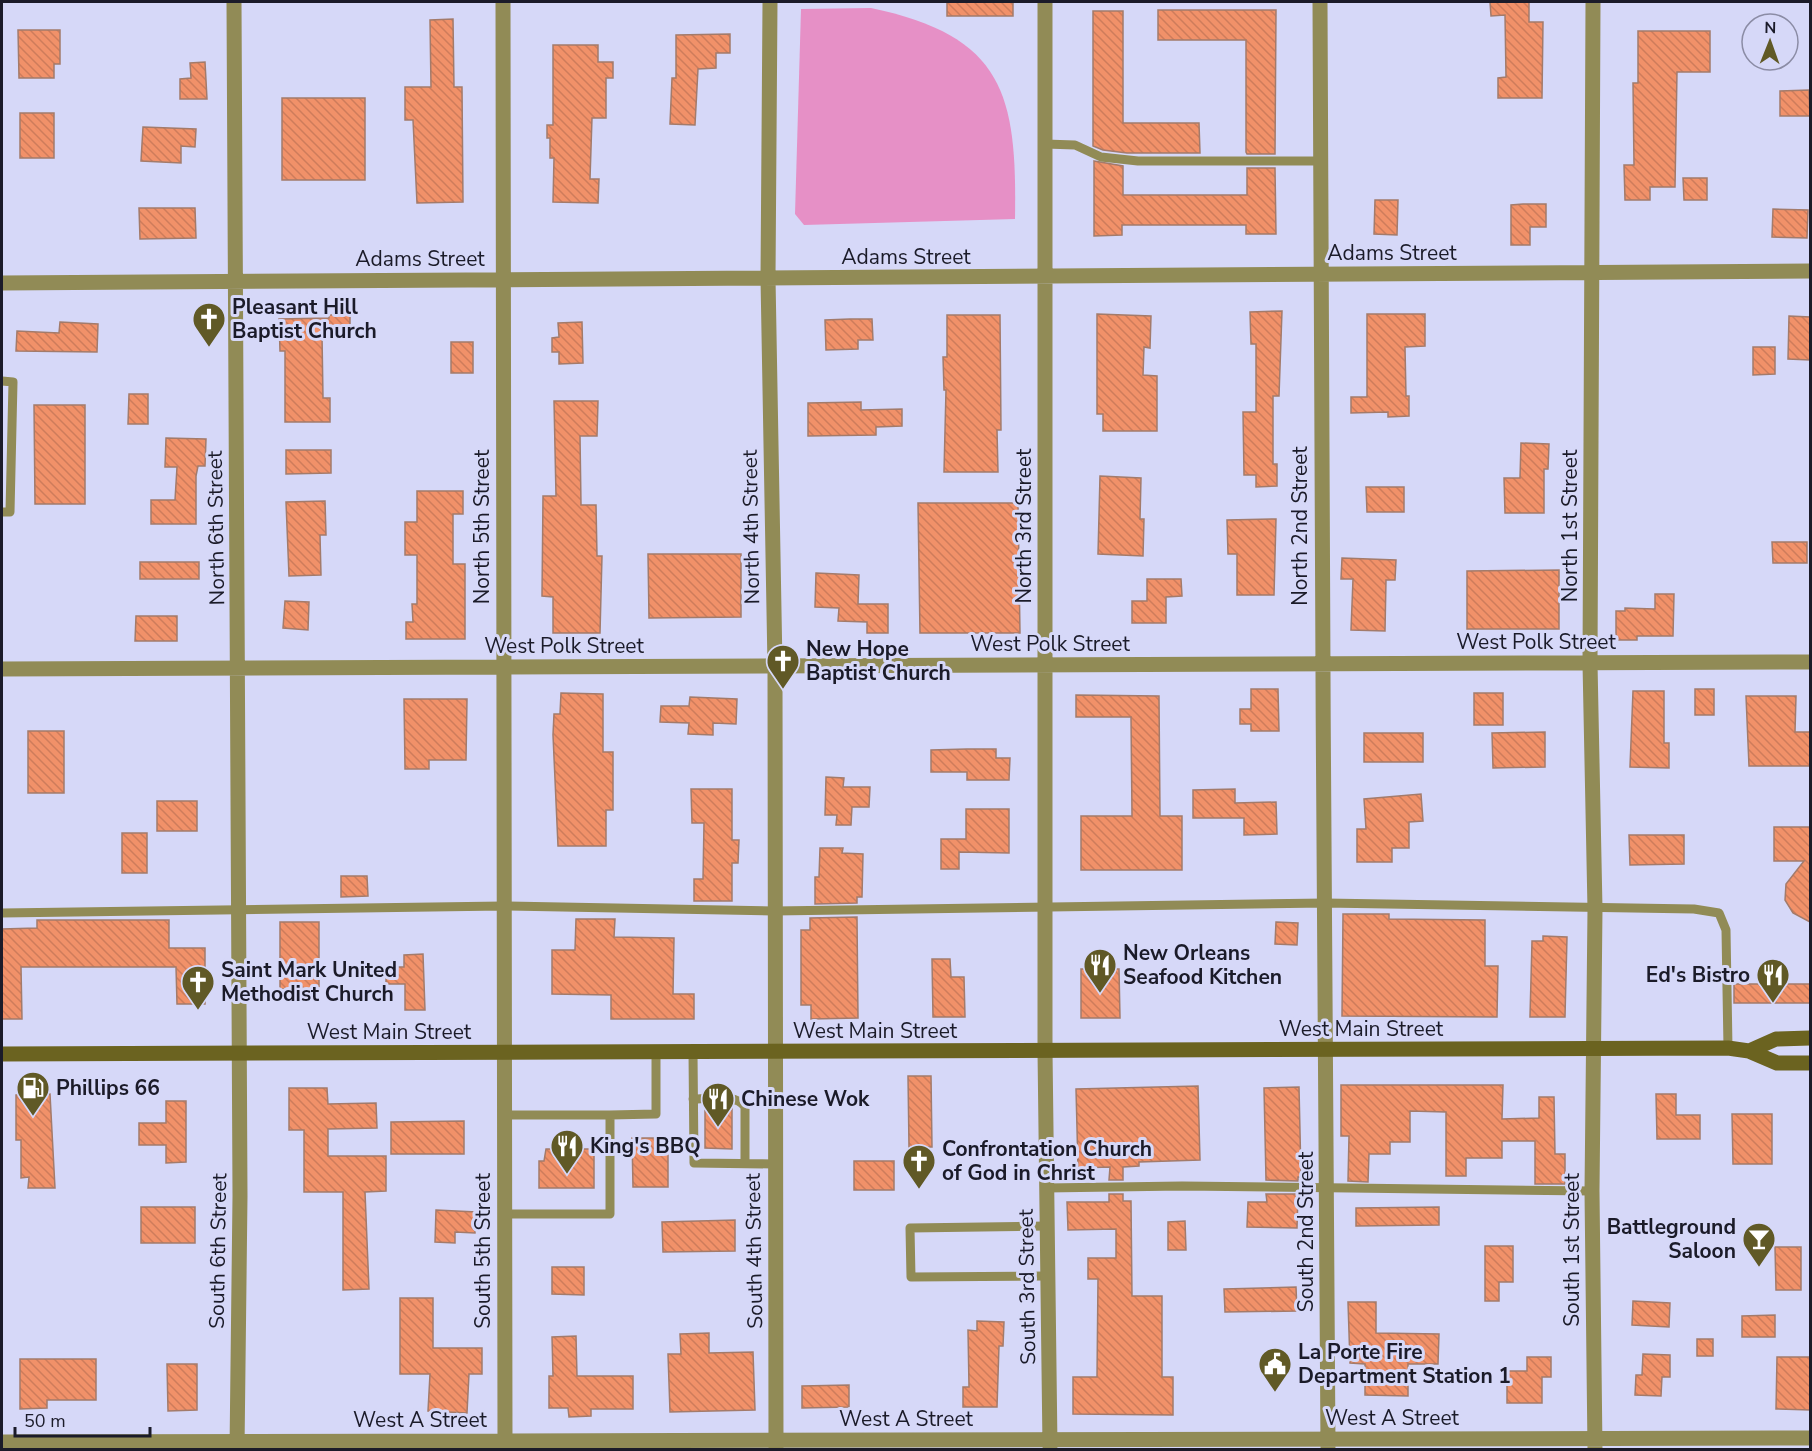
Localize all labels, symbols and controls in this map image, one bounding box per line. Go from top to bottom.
north arrow [1740,12,1800,72]
text: N [1764,17,1776,39]
street label: Adams Street [1327,239,1457,267]
street label: Adams Street [841,243,971,271]
street label: Adams Street [355,245,485,273]
place label: Pleasant Hill Baptist Church [232,293,377,345]
church icon: Pleasant Hill Baptist Church [191,301,227,348]
street label: North 2nd Street [1286,446,1314,606]
street label: North 3rd Street [1010,448,1038,603]
street label: North 5th Street [468,449,496,604]
street label: North 4th Street [736,449,766,605]
street label: North 1st Street [1556,449,1584,602]
street label: North 6th Street [201,450,231,606]
street label: West Polk Street [1456,628,1617,656]
street label: West Polk Street [970,630,1131,658]
street label: West Polk Street [484,632,645,660]
place label: New Hope Baptist Church [806,635,951,687]
church icon: New Hope Baptist Church [765,643,801,690]
place label: New Orleans Seafood Kitchen [1123,939,1282,991]
restaurant icon: New Orleans Seafood Kitchen [1082,947,1118,994]
place label: Saint Mark United Methodist Church [221,956,397,1008]
restaurant icon: Ed's Bistro [1755,957,1791,1004]
place label: Ed's Bistro [1646,961,1750,989]
church icon: Saint Mark United Methodist Church [180,964,216,1011]
street label: West Main Street [1279,1015,1444,1043]
street label: West Main Street [793,1017,958,1045]
street label: West Main Street [307,1018,472,1046]
fuel station icon: Phillips 66 [15,1070,51,1117]
place label: Phillips 66 [56,1074,160,1102]
restaurant icon: Chinese Wok [700,1081,736,1128]
place label: Chinese Wok [741,1085,870,1113]
restaurant icon: King's BBQ [549,1128,585,1175]
place label: King's BBQ [590,1132,701,1160]
place label: Confrontation Church of God in Christ [942,1135,1152,1187]
church icon: Confrontation Church of God in Christ [901,1143,937,1190]
street label: South 2nd Street [1292,1151,1320,1312]
street label: South 6th Street [203,1172,233,1329]
street label: South 4th Street [739,1172,769,1329]
street label: South 5th Street [469,1173,497,1329]
street label: South 1st Street [1558,1173,1586,1327]
street label: South 3rd Street [1012,1208,1042,1365]
place label: Battleground Saloon [1607,1213,1736,1265]
bar icon: Battleground Saloon [1741,1221,1777,1268]
place label: La Porte Fire Department Station 1 [1298,1338,1511,1390]
public building icon: La Porte Fire Department Station 1 [1257,1346,1293,1393]
scale bar [15,1400,150,1438]
street label: West A Street [1325,1404,1460,1432]
street label: West A Street [839,1405,974,1433]
street label: West A Street [353,1406,488,1434]
text: 50 m [24,1409,66,1433]

